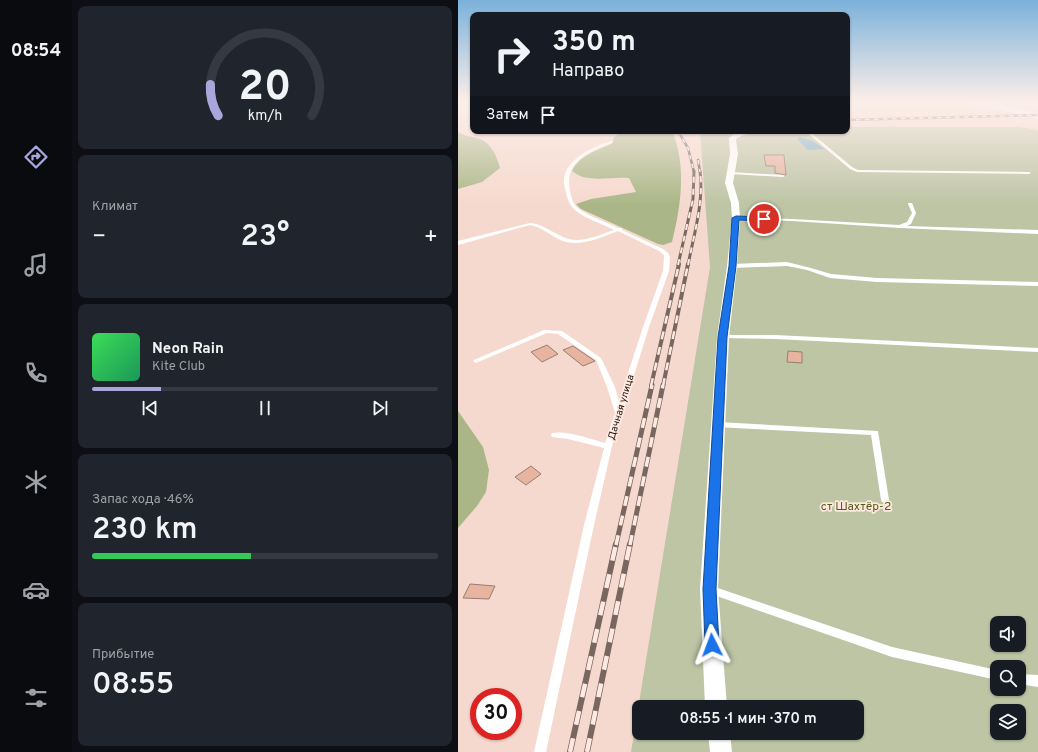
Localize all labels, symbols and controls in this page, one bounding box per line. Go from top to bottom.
text: 350 m [552,25,636,61]
icon: right [486,28,538,80]
text: 08:54 [11,40,61,63]
text: Направо [552,60,624,83]
text: 20 [239,61,291,114]
icon: arrive [537,104,559,126]
text: km/h [248,106,282,124]
text: Затем [486,106,529,125]
icon: directions [22,143,50,171]
text: Климат [92,199,138,215]
pin [747,202,781,236]
icon: arrive [753,208,775,230]
text: 23° [241,219,289,256]
text: − [92,224,106,251]
text: + [424,224,438,251]
icon: music [22,251,50,279]
text: Neon Rain [152,340,224,359]
icon: phone [22,359,50,387]
text: Kite Club [152,359,205,375]
street label: Дачная улица [605,373,638,442]
icon: previous [139,397,161,419]
icon: pause [254,397,276,419]
icon: next [369,397,391,419]
icon: climate [22,468,50,496]
text: Запас хода · 46% [92,492,194,508]
park label: ст Шахтёр-2 [821,499,891,515]
text: 230 km [92,512,197,549]
icon: car [22,576,50,604]
map controls [990,616,1026,740]
button: sound [990,616,1026,652]
position arrow [691,624,733,666]
text: Прибытие [92,647,154,663]
button: search [990,660,1026,696]
text: 08:55 [92,667,174,704]
icon: filters [22,684,50,712]
speed limit sign: 30 [470,688,522,740]
button: layers [990,704,1026,740]
text: 08:55 · 1 мин · 370 m [679,710,817,729]

